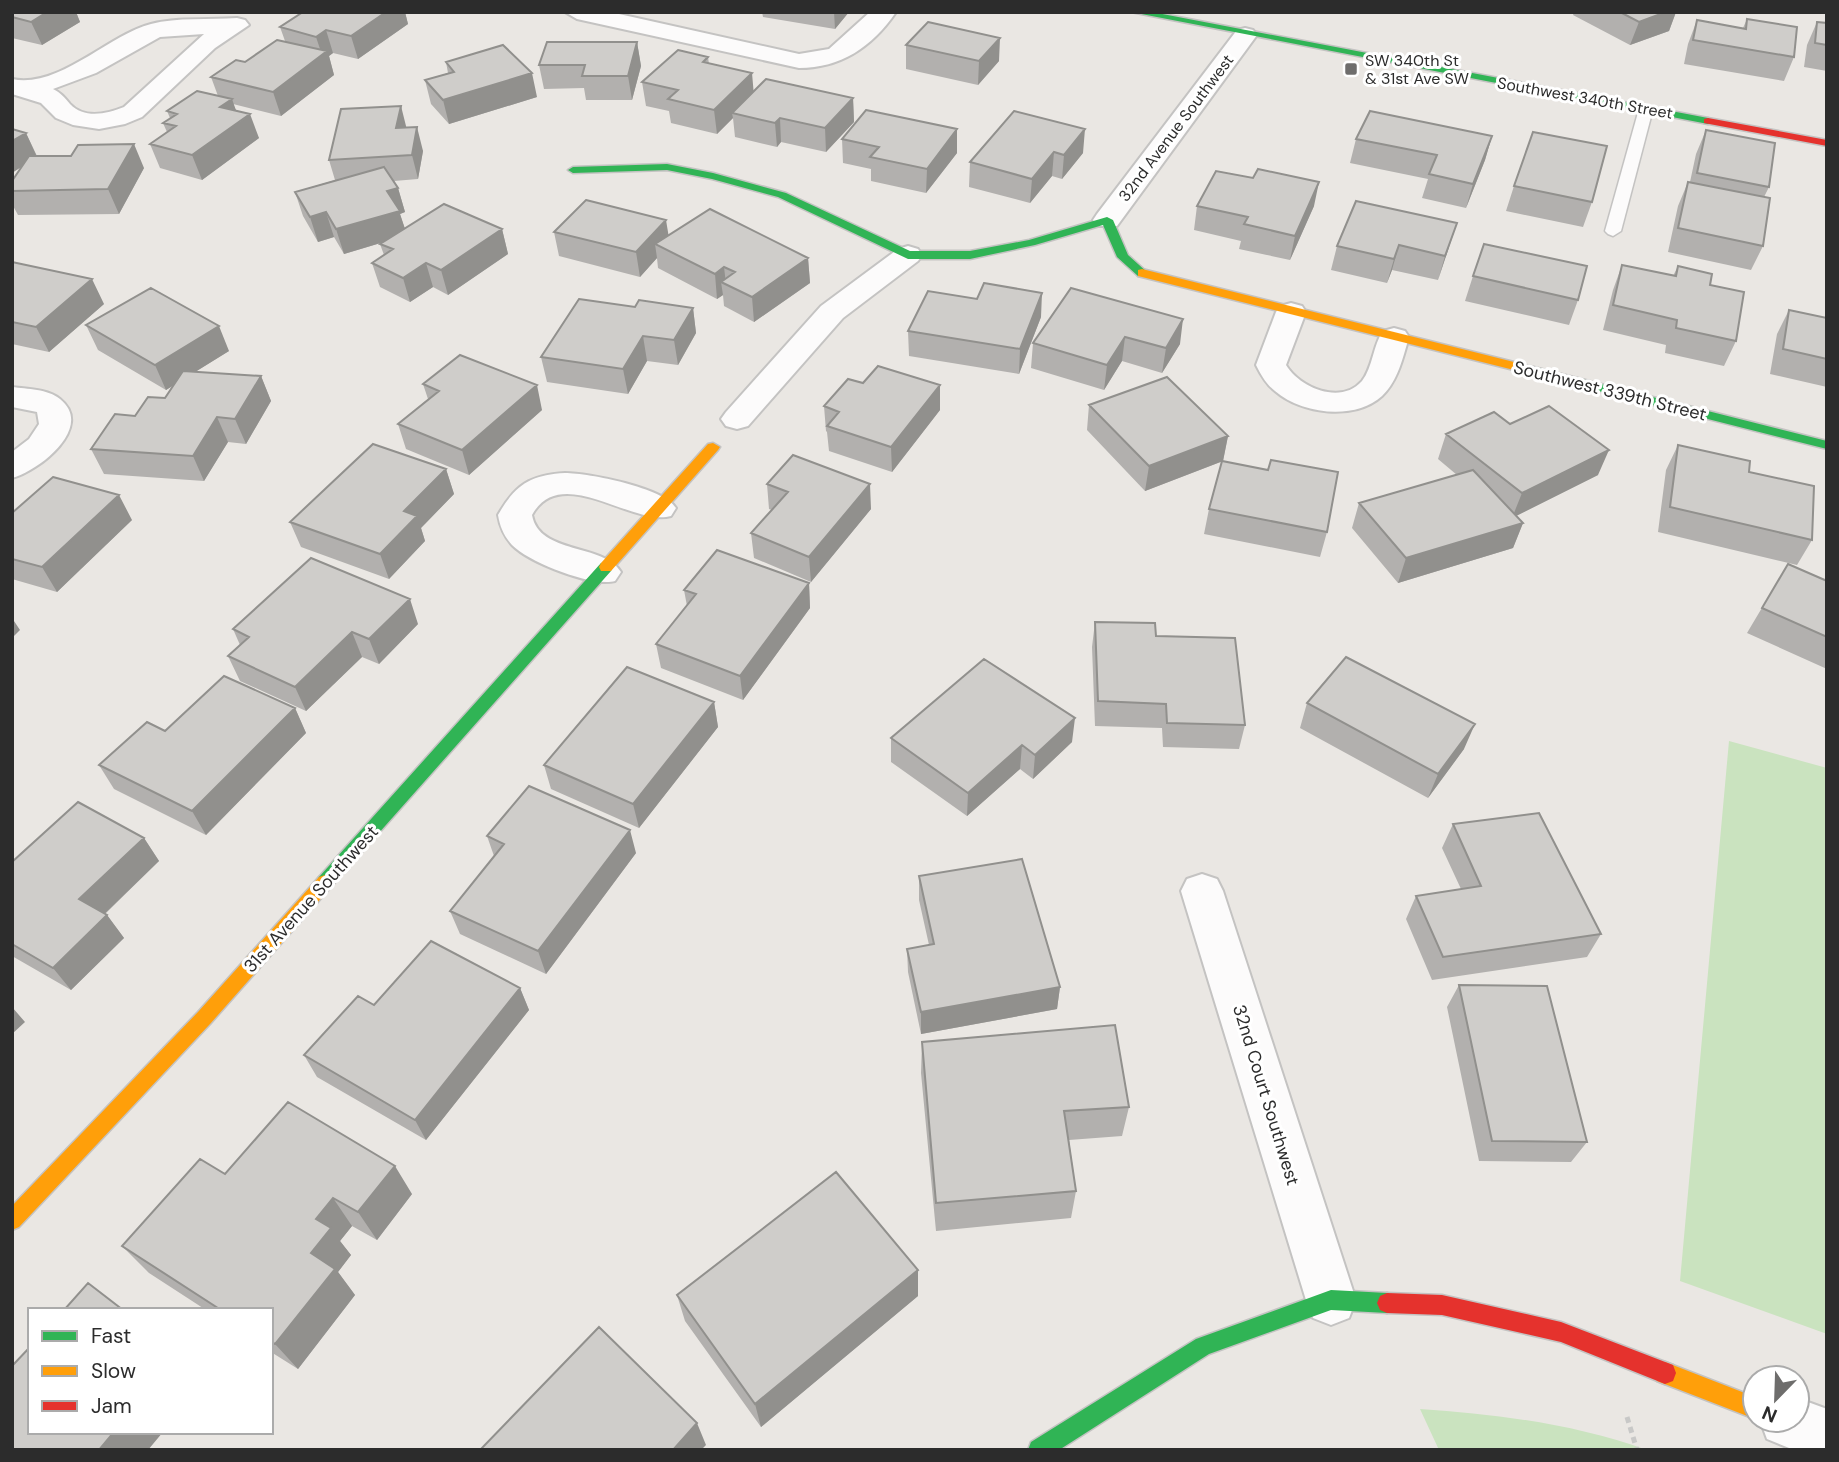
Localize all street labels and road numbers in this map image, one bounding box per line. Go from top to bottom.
street label: 32nd Avenue Southwest [1114,50,1238,206]
street label: Southwest 340th Street [1496,72,1674,124]
street label: Southwest 339th Street [1511,355,1709,427]
street label: 31st Avenue Southwest [238,820,384,978]
street label: 32nd Court Southwest [1227,1002,1305,1188]

